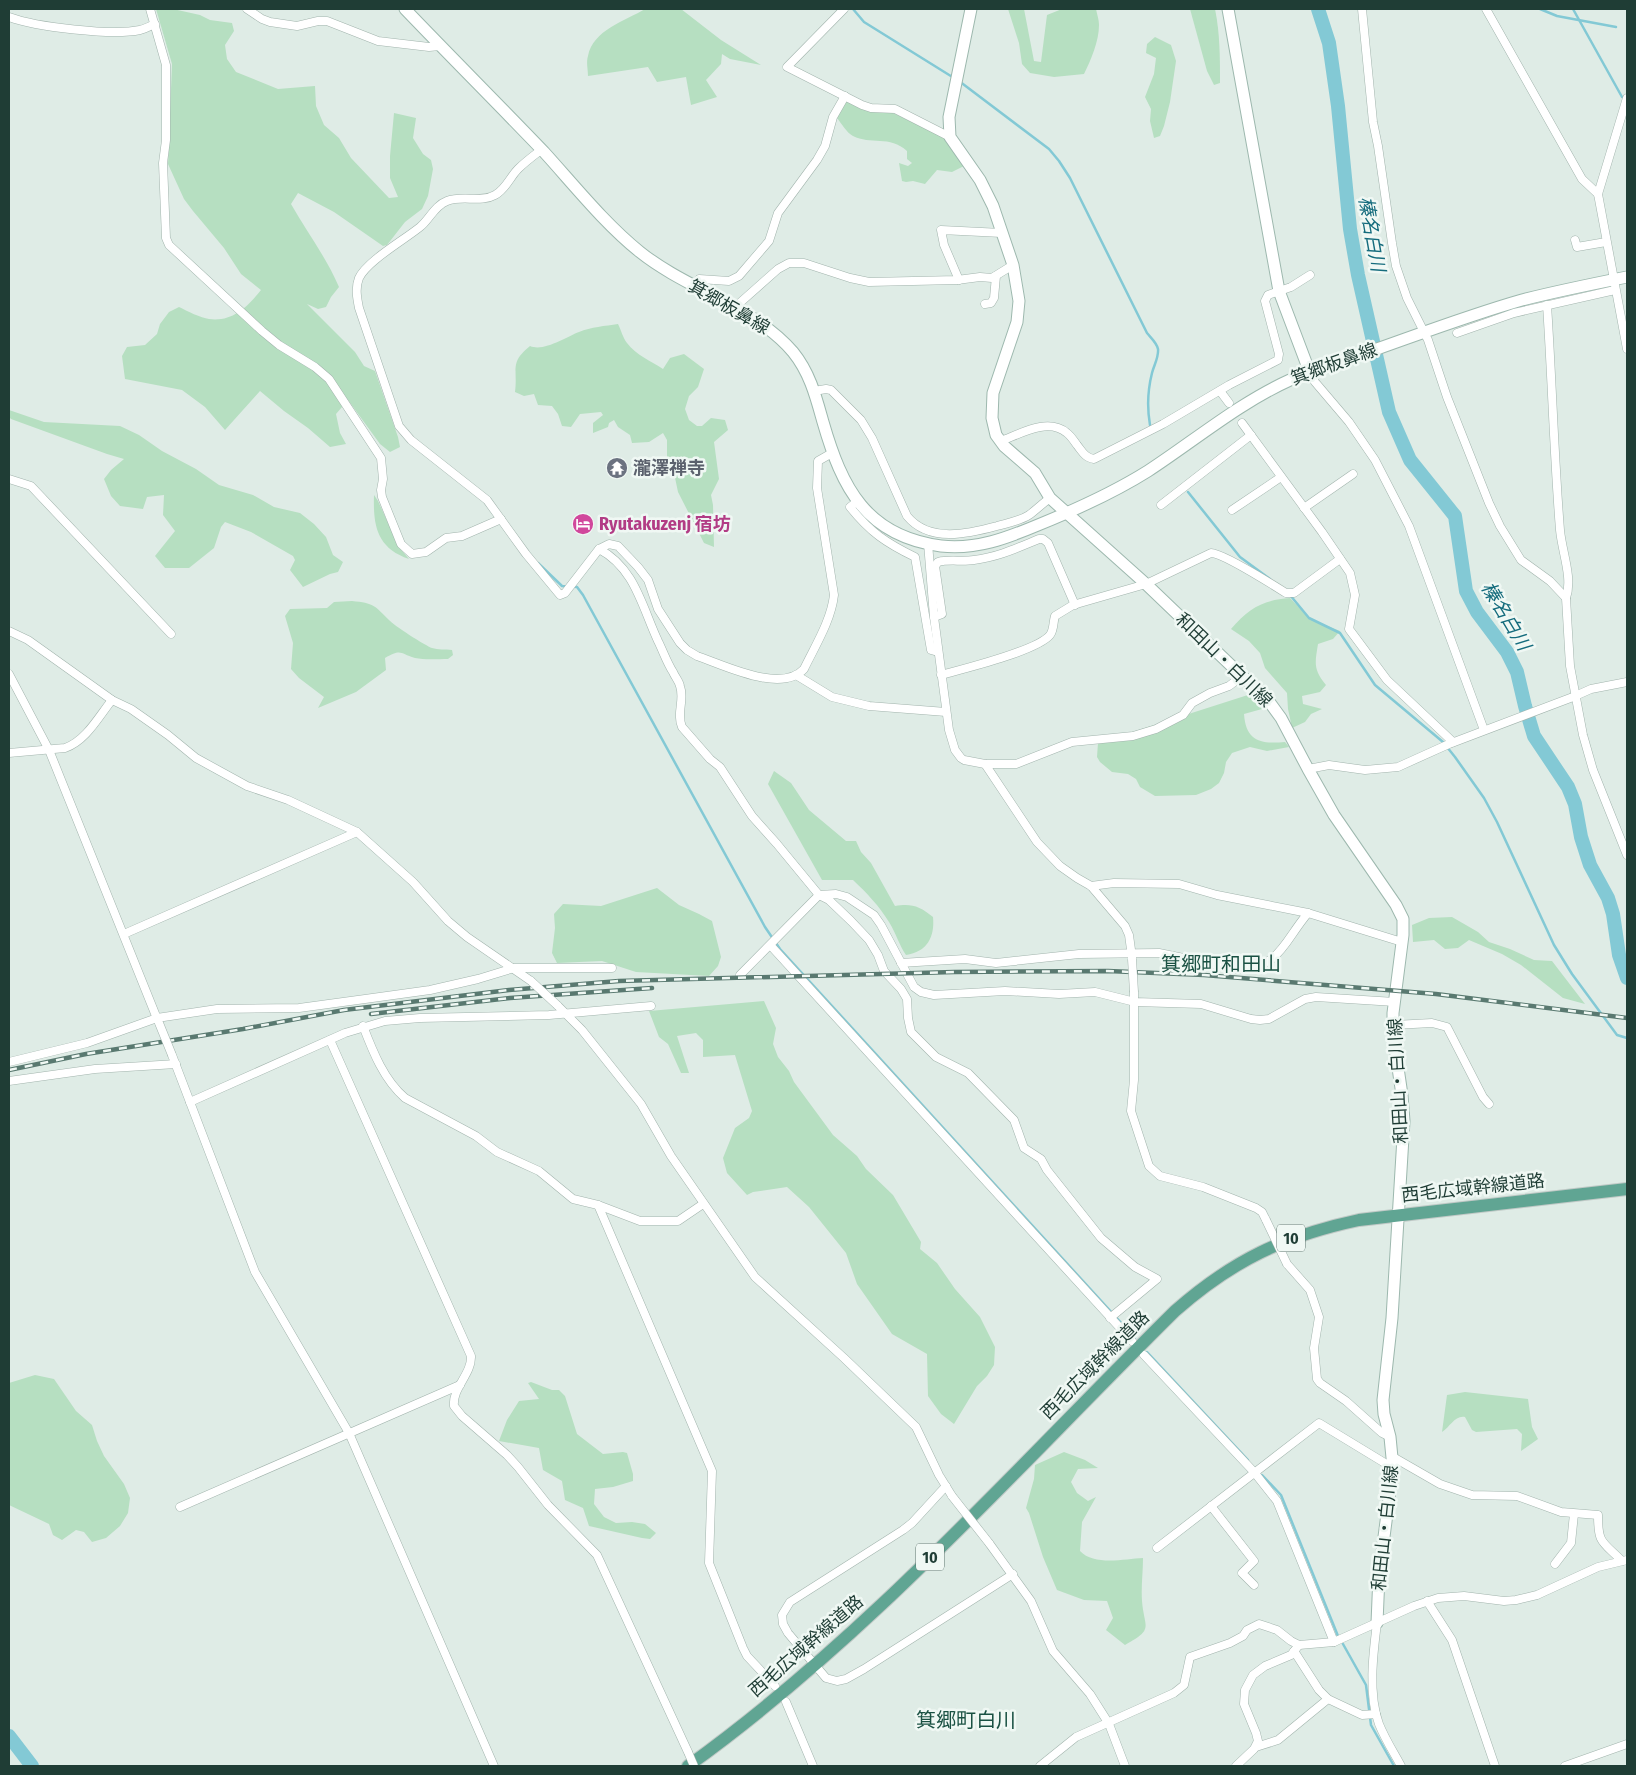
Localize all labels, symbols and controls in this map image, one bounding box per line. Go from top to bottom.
water label: 榛名白川 [1354,195,1390,275]
street label: 箕郷板鼻線 [685,275,773,339]
street label: 箕郷板鼻線 [1288,338,1380,390]
temple icon: 瀧澤禅寺 [605,456,629,480]
place label: 瀧澤禅寺 [633,457,705,479]
hotel icon: Ryutakuzenj 宿坊 [571,512,595,536]
place label: Ryutakuzenj 宿坊 [599,513,731,535]
water label: 榛名白川 [1477,577,1536,656]
street label: 和田山・白川線 [1171,608,1277,712]
district label: 箕郷町和田山 [1161,952,1281,976]
street label: 和田山・白川線 [1384,1018,1412,1144]
street label: 西毛広域幹線道路 [1400,1170,1546,1206]
road number: 10 [1277,1224,1305,1252]
street label: 西毛広域幹線道路 [1036,1306,1154,1424]
street label: 和田山・白川線 [1367,1464,1403,1592]
road number: 10 [916,1544,944,1570]
street label: 西毛広域幹線道路 [744,1590,868,1702]
district label: 箕郷町白川 [916,1708,1016,1732]

